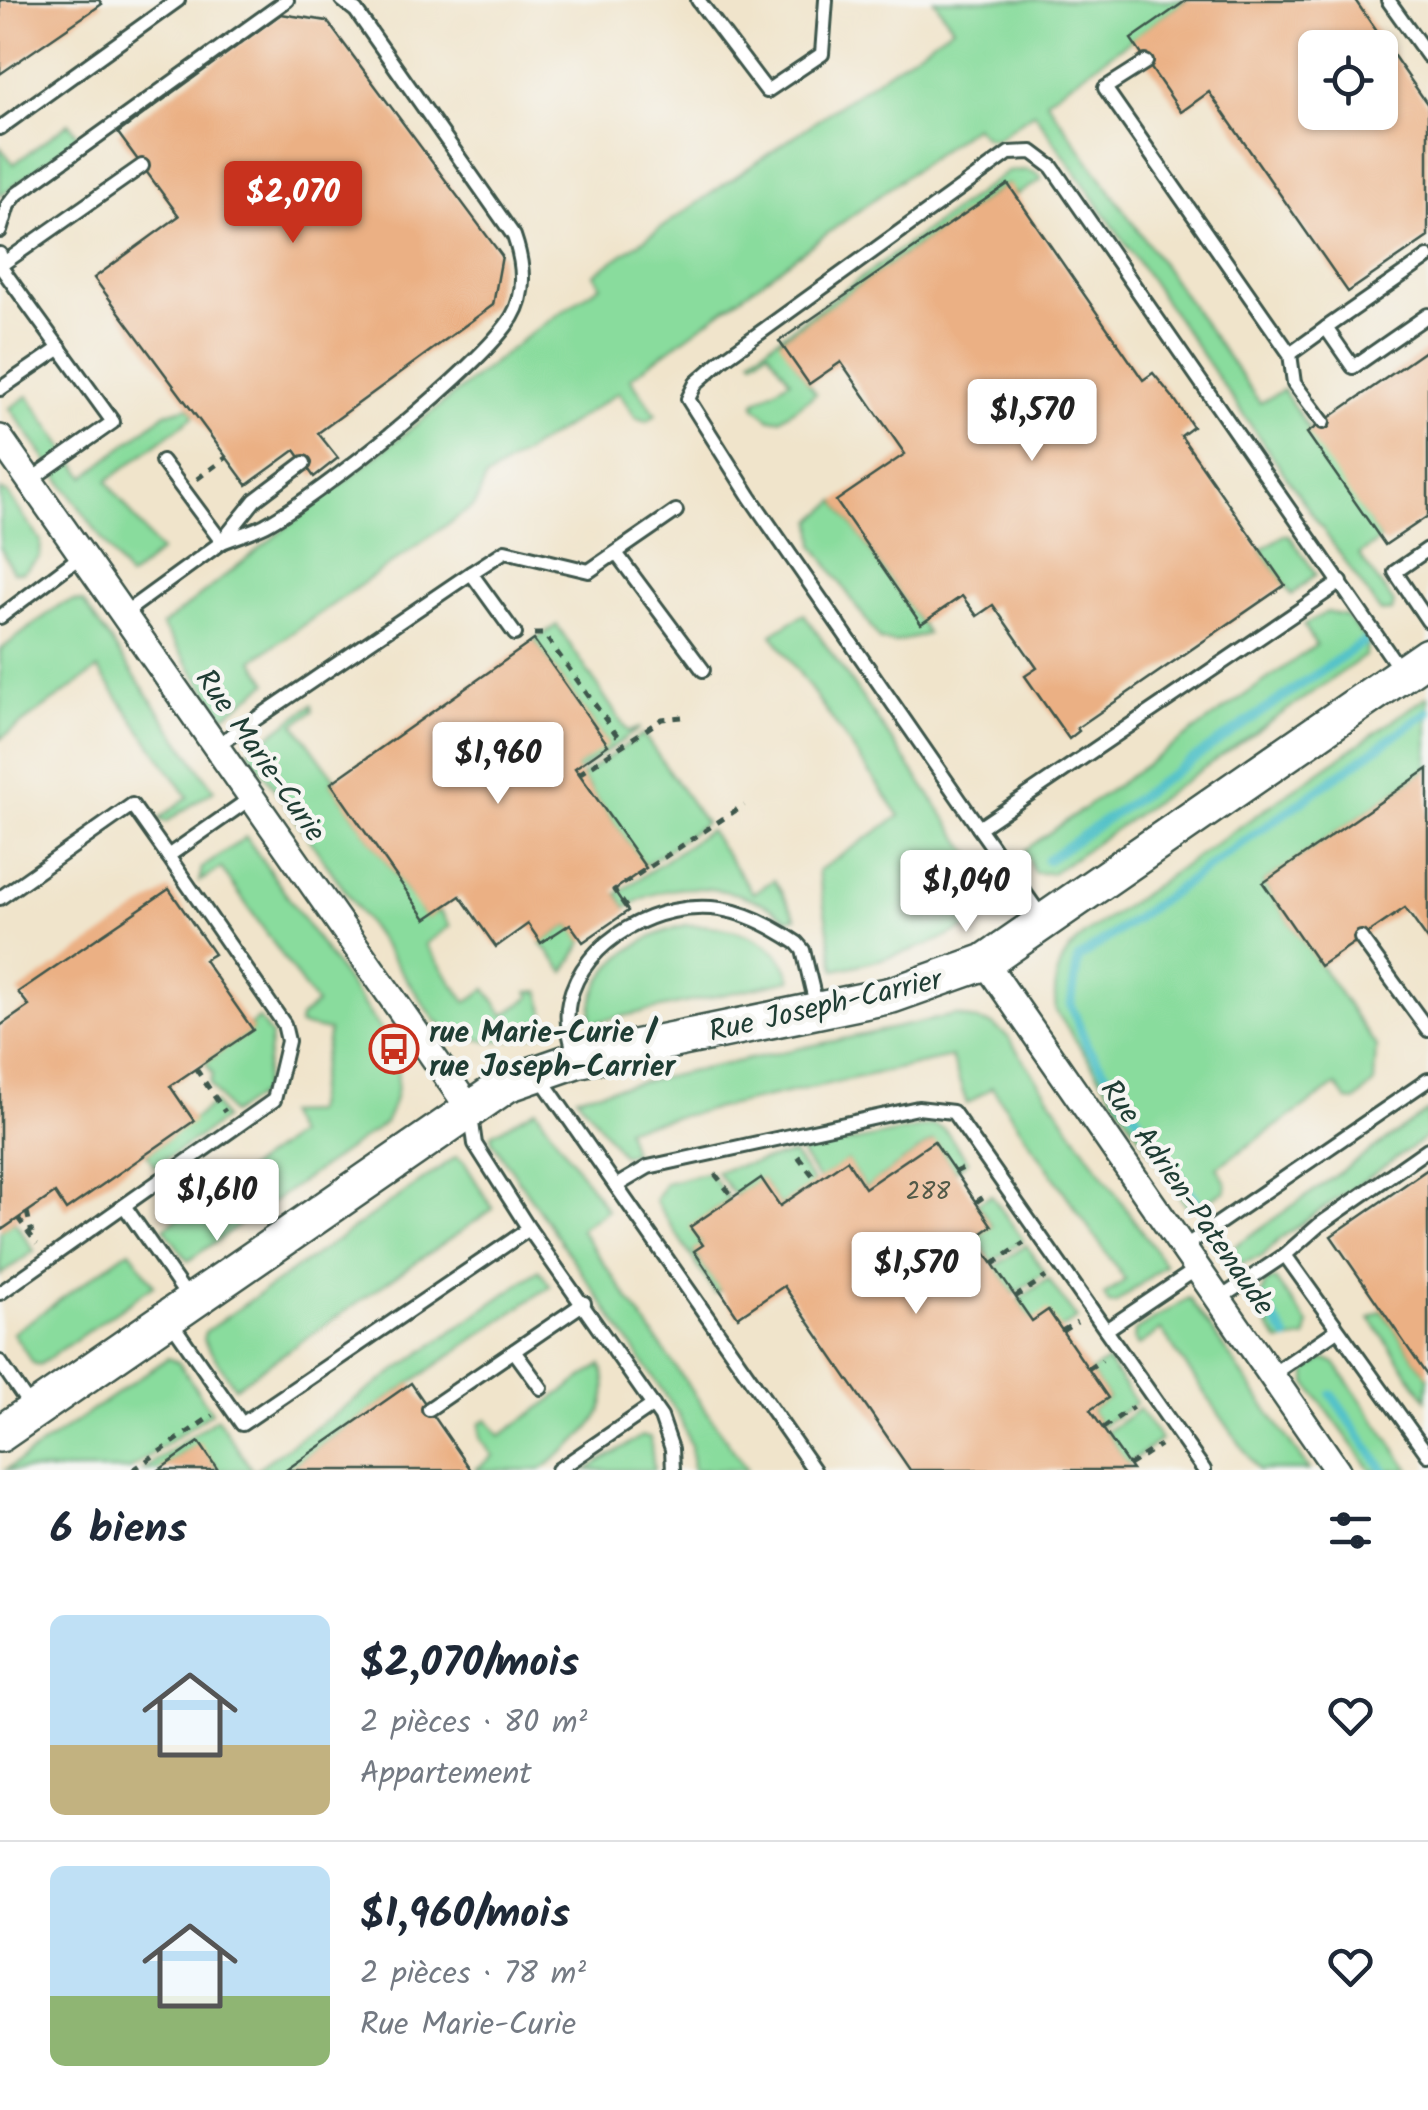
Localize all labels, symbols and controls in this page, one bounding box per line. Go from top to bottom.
map controls [1298,30,1398,130]
button: locate [1298,30,1398,130]
pin: $2,070 [212,161,374,246]
text: $2,070 [246,168,340,219]
pin: $1,570 [951,379,1113,464]
text: $1,570 [990,386,1074,437]
street label: Rue Marie-Curie [182,659,337,853]
pin: $1,960 [417,722,579,807]
text: $1,960 [455,729,541,780]
pin: $1,040 [885,850,1047,935]
text: $1,040 [922,857,1010,908]
street label: Rue Joseph-Carrier [704,956,949,1057]
place label: rue Marie-Curie / rue Joseph-Carrier [429,1010,676,1092]
bus stop icon: rue Marie-Curie / rue Joseph-Carrier [368,1023,420,1075]
street label: Rue Adrien-Patenaude [1087,1070,1286,1326]
pin: $1,610 [136,1159,298,1244]
text: $1,610 [177,1166,257,1217]
house number: 288 [906,1172,951,1212]
pin: $1,570 [835,1232,997,1317]
text: $1,570 [874,1239,958,1290]
text: 6 biens [50,1497,187,1564]
icon: filters [1323,1503,1378,1558]
text: $2,070/mois [360,1631,579,1698]
icon: home [130,1655,250,1775]
icon: heart [1323,1688,1378,1743]
text: 2 pièces · 80 m² [360,1698,587,1749]
text: Appartement [360,1749,532,1800]
text: $1,960/mois [360,1882,570,1949]
icon: home [130,1906,250,2026]
icon: heart [1323,1939,1378,1994]
text: 2 pièces · 78 m² [360,1949,586,2000]
text: Rue Marie-Curie [360,2000,576,2051]

